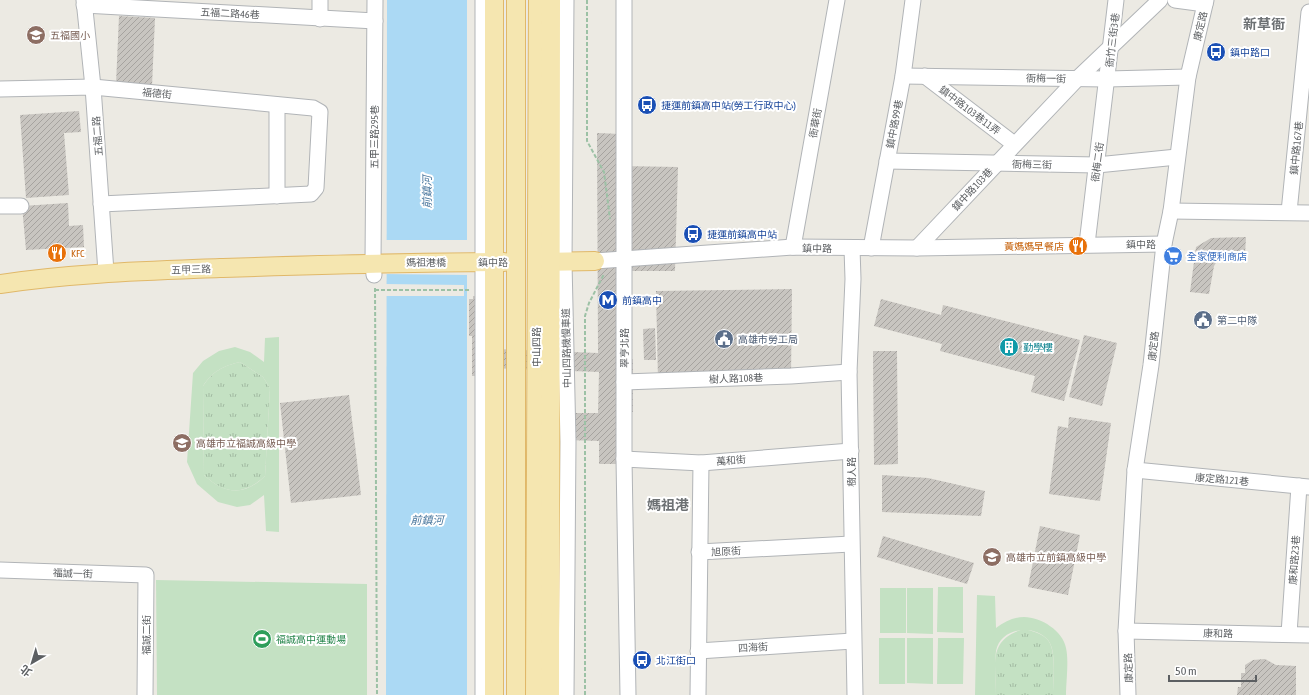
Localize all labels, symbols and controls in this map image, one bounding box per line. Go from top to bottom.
street label: 五福二路46巷 [200,6,260,21]
street label: 康定路 [1192,10,1209,42]
street label: 衙竹三街3巷 [1104,12,1121,69]
district label: 新草衙 [1243,16,1285,32]
school or university icon: 五福國小 [25,24,47,46]
place label: 五福國小 [50,30,90,41]
bus stop icon: 鎮中路口 [1205,41,1227,63]
place label: 鎮中路口 [1230,47,1270,58]
street label: 衙梅一街 [1025,73,1066,84]
street label: 鎮中路103巷11弄 [937,84,1002,137]
street label: 福德街 [141,86,172,101]
bus stop icon: 捷運前鎮高中站(勞工行政中心) [636,94,658,116]
street label: 鎮中路99巷 [884,99,905,149]
place label: 捷運前鎮高中站(勞工行政中心) [661,100,796,111]
street label: 五甲三路295巷 [369,105,380,169]
street label: 衙華街 [807,107,824,140]
street label: 五福二路 [91,116,104,156]
street label: 鎮中路167巷 [1288,121,1305,176]
street label: 衙梅二街 [1089,142,1105,184]
street label: 衙梅三街 [1011,159,1052,170]
street label: 鎮中路103巷 [950,166,995,213]
water label: 前鎮河 [421,174,433,209]
bus stop icon: 捷運前鎮高中站 [682,223,704,245]
place label: 捷運前鎮高中站 [707,229,777,240]
restaurant icon: 黃媽媽早餐店 [1067,235,1089,257]
street label: 鎮中路 [1126,239,1156,250]
place label: 黃媽媽早餐店 [1004,241,1064,252]
restaurant icon: KFC [46,242,68,264]
street label: 鎮中路 [802,243,832,254]
supermarket icon: 全家便利商店 [1162,245,1184,267]
place label: KFC [71,248,85,259]
place label: 全家便利商店 [1187,251,1247,262]
street label: 媽祖港橋 [406,257,446,268]
street label: 鎮中路 [478,257,508,268]
street label: 五甲三路 [171,263,211,276]
metro station icon: 前鎮高中 [597,289,619,311]
place label: 前鎮高中 [622,295,662,306]
street label: 中山四路機慢車道 [560,308,573,388]
public building icon: 第二中隊 [1192,309,1214,331]
place label: 第二中隊 [1217,315,1257,326]
street label: 中山四路 [531,327,542,367]
street label: 翠亨北路 [619,328,630,368]
public building icon: 高雄市勞工局 [713,328,735,350]
street label: 康定路 [1146,331,1161,362]
place label: 高雄市勞工局 [738,334,798,345]
building icon: 勤學樓 [998,336,1020,358]
place label: 勤學樓 [1023,342,1053,353]
street label: 樹人路108巷 [709,372,763,385]
school or university icon: 高雄市立福誠高級中學 [171,432,193,454]
place label: 高雄市立福誠高級中學 [196,438,296,449]
street label: 萬和街 [716,454,746,467]
street label: 樹人路 [846,457,857,487]
street label: 康定路121巷 [1195,472,1249,487]
district label: 媽祖港 [647,497,689,513]
water label: 前鎮河 [411,514,445,526]
street label: 康和路23巷 [1287,535,1302,585]
street label: 旭原街 [711,545,741,558]
school or university icon: 高雄市立前鎮高級中學 [981,546,1003,568]
place label: 高雄市立前鎮高級中學 [1006,552,1106,563]
street label: 福誠一街 [53,567,93,580]
street label: 福誠二街 [141,615,152,655]
sports icon: 福誠高中運動場 [251,628,273,650]
street label: 康和路 [1203,628,1233,639]
place label: 福誠高中運動場 [276,634,346,645]
street label: 四海街 [738,641,768,654]
north arrow [12,643,52,683]
bus stop icon: 北江街口 [631,649,653,671]
street label: 康定路 [1122,653,1135,683]
place label: 北江街口 [656,655,696,666]
scale bar [1169,657,1256,683]
text: 北 [18,663,34,679]
text: 50 m [1175,664,1197,678]

